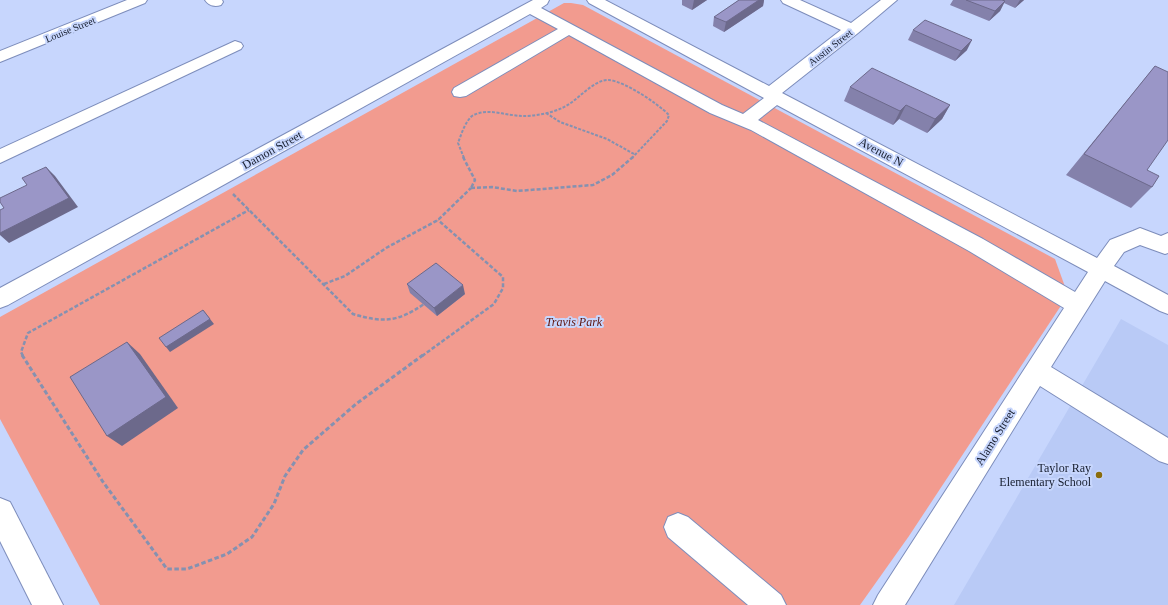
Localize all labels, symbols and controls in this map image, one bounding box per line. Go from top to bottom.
street label: Louise Street [44,14,97,44]
street label: Austin Street [806,27,855,68]
street label: Damon Street [240,127,305,172]
street label: Avenue N [856,135,906,170]
park label: Travis Park [546,315,603,329]
street label: Alamo Street [972,406,1018,468]
place label: Taylor Ray Elementary School [999,461,1092,489]
marker: Taylor Ray Elementary School [1094,470,1104,480]

